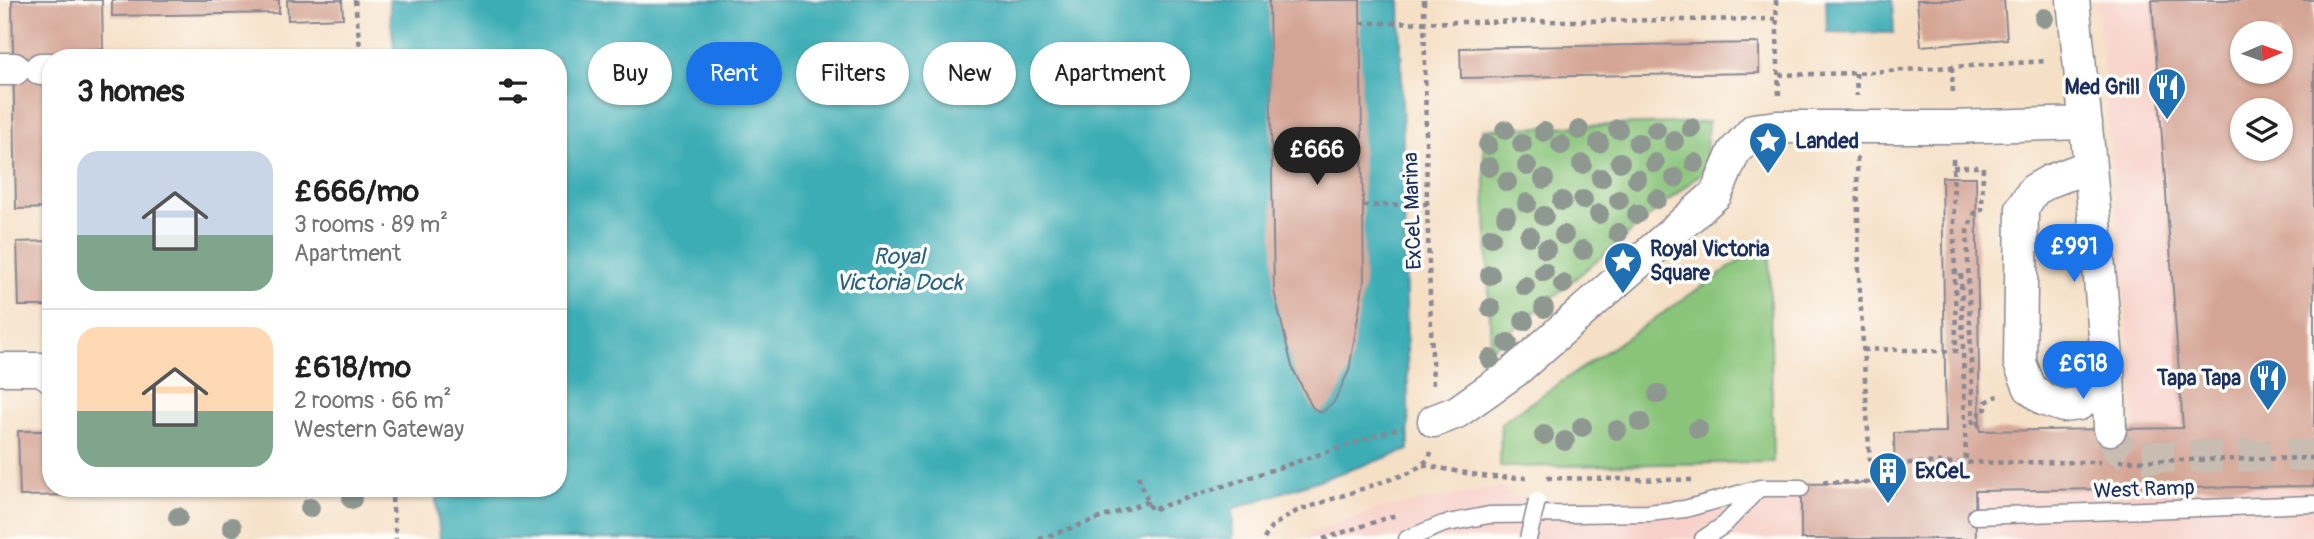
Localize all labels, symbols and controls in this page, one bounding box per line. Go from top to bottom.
north arrow [2230,21,2292,84]
map controls [2230,21,2293,161]
chip: Buy [588,42,672,105]
chip: Rent [686,42,782,105]
chip: Filters [796,42,909,105]
chip: New [923,42,1016,105]
chip: Apartment [1030,42,1190,105]
restaurant icon: Med Grill [2146,66,2188,121]
icon: filters [494,72,532,110]
text: 3 homes [77,73,184,110]
place label: Med Grill [2065,74,2140,101]
button: layers [2230,98,2293,161]
place icon: Landed [1747,120,1789,175]
pin: £666 [1276,128,1358,187]
place label: Landed [1795,128,1859,155]
text: £666 [1290,135,1344,164]
street label: ExCeL Marina [1397,152,1428,270]
text: £666/mo [294,173,419,210]
icon: home [133,179,217,263]
text: 3 rooms · 89 m² [294,210,448,239]
pin: £991 [2033,224,2115,284]
text: £991 [2050,232,2098,261]
place label: Royal Victoria Square [1650,236,1770,287]
text: Apartment [294,239,401,268]
place icon: Royal Victoria Square [1602,240,1644,295]
water label: Royal Victoria Dock [835,242,965,297]
pin: £618 [2042,342,2124,401]
text: £618/mo [294,349,411,386]
text: £618 [2059,349,2107,378]
icon: home [133,355,217,439]
restaurant icon: Tapa Tapa [2247,357,2289,412]
place label: Tapa Tapa [2156,365,2241,392]
text: 2 rooms · 66 m² [294,386,451,415]
text: Western Gateway [294,415,464,444]
building icon: ExCeL [1867,450,1909,505]
place label: ExCeL [1915,458,1971,485]
street label: West Ramp [2093,474,2195,505]

